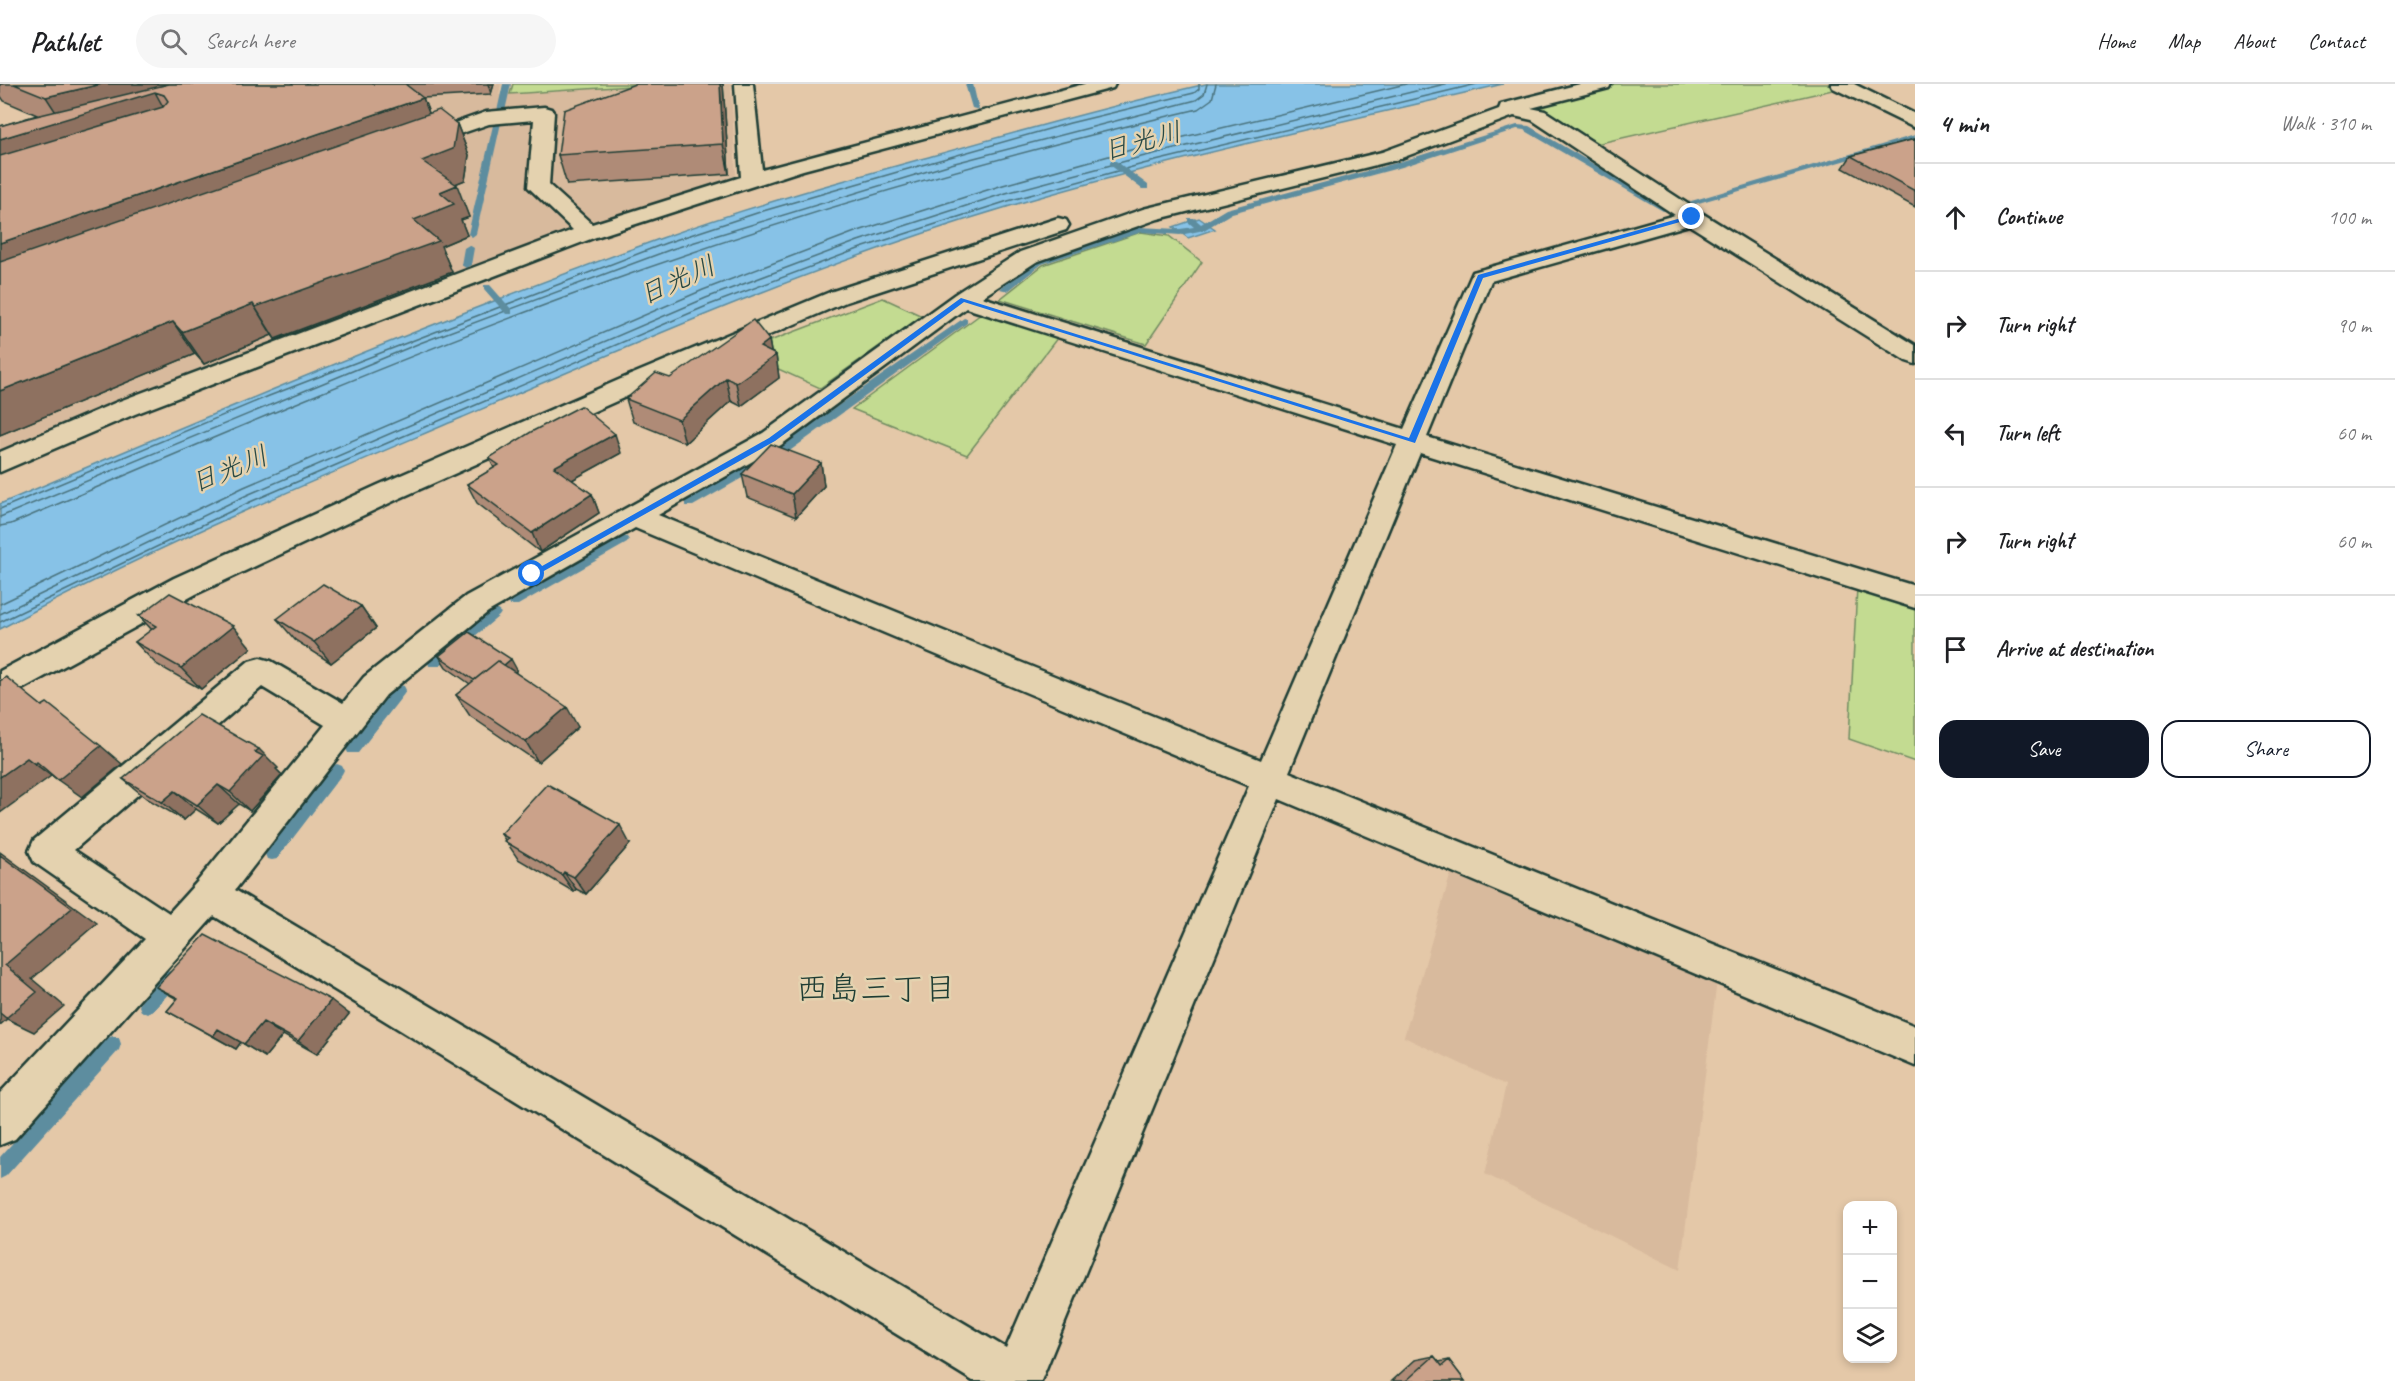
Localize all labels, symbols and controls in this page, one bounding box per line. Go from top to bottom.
search box [136,14,556,68]
text: Pathlet [30,24,100,59]
icon: search [157,25,190,58]
text: Search here [205,27,295,55]
text: Home [2097,28,2135,54]
text: Map [2168,28,2200,54]
text: About [2233,28,2275,54]
text: Contact [2308,28,2365,54]
text: 4 min [1939,107,1989,140]
text: Walk · 310 m [2281,111,2371,136]
water label: 日光川 [1098,114,1186,168]
icon: ahead [1939,201,1972,234]
route end [1678,203,1704,229]
text: Continue [1996,203,2062,231]
text: 100 m [2328,205,2371,230]
water label: 日光川 [633,248,721,312]
icon: right [1939,309,1972,342]
text: Turn right [1996,311,2073,339]
text: 90 m [2337,313,2371,338]
icon: left [1939,417,1972,450]
text: Turn left [1996,419,2060,447]
text: 60 m [2337,421,2371,446]
water label: 日光川 [185,438,273,500]
icon: right [1939,525,1972,558]
text: Turn right [1996,527,2073,555]
text: 60 m [2337,529,2371,554]
route start [518,560,544,586]
icon: arrive [1939,633,1972,666]
text: Arrive at destination [1996,635,2153,663]
button: Save [1939,720,2149,778]
button: Share [2161,720,2371,778]
district label: 西島三丁目 [796,968,956,1009]
map controls [1843,1201,1897,1363]
button: + [1843,1201,1897,1255]
button: − [1843,1255,1897,1309]
button: layers [1843,1309,1897,1363]

